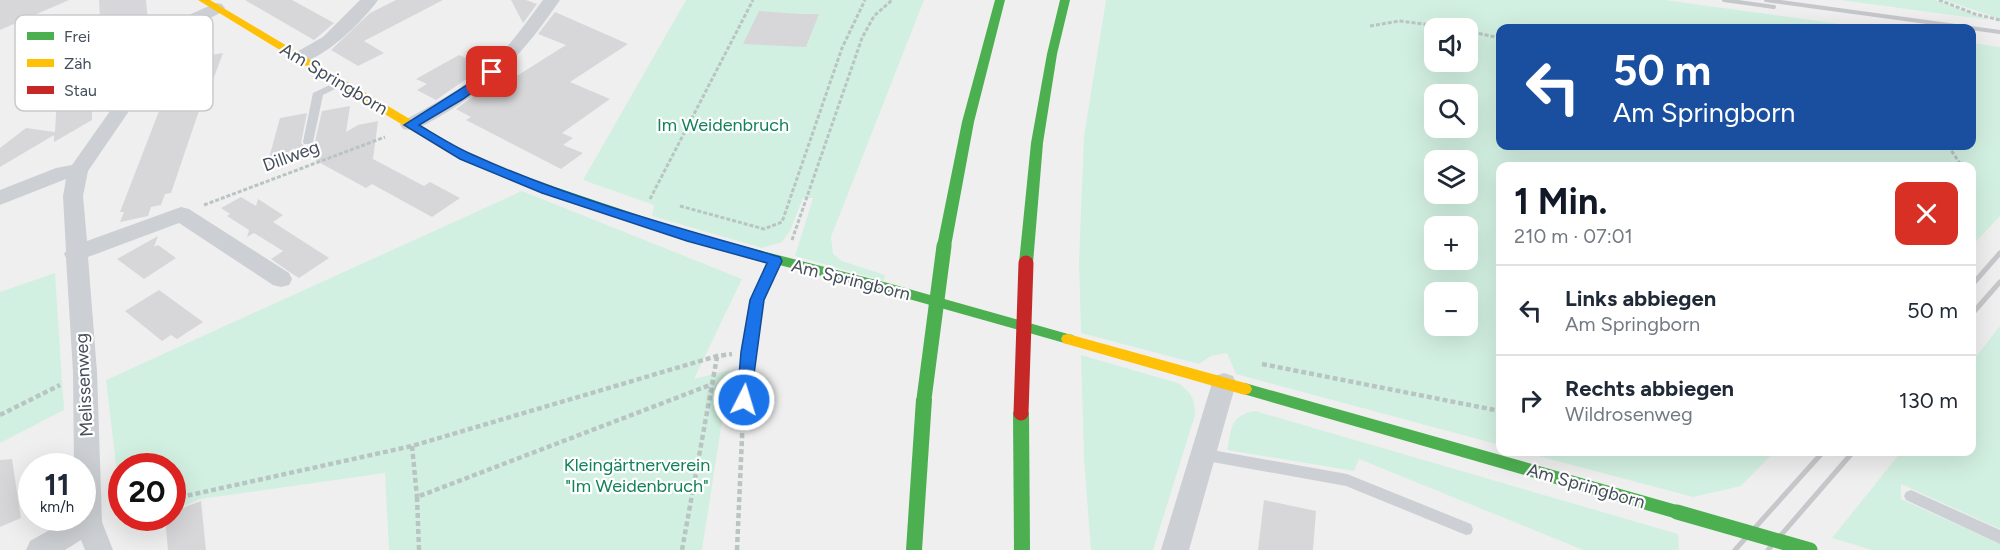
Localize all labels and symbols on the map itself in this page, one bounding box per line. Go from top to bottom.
legend [15,15,213,111]
text: Frei [64,27,90,46]
street label: Am Springborn [276,38,392,120]
pin [466,46,517,97]
text: Zäh [64,54,91,73]
text: Stau [64,81,97,100]
park label: Im Weidenbruch [657,114,789,136]
street label: Dillweg [260,136,322,176]
street label: Am Springborn [789,255,913,305]
street label: Melissenweg [70,332,98,438]
position arrow [712,368,776,432]
speed limit sign: 20 [108,453,186,531]
park label: Kleingärtnerverein "Im Weidenbruch" [564,454,710,497]
street label: Am Springborn [1525,459,1647,513]

